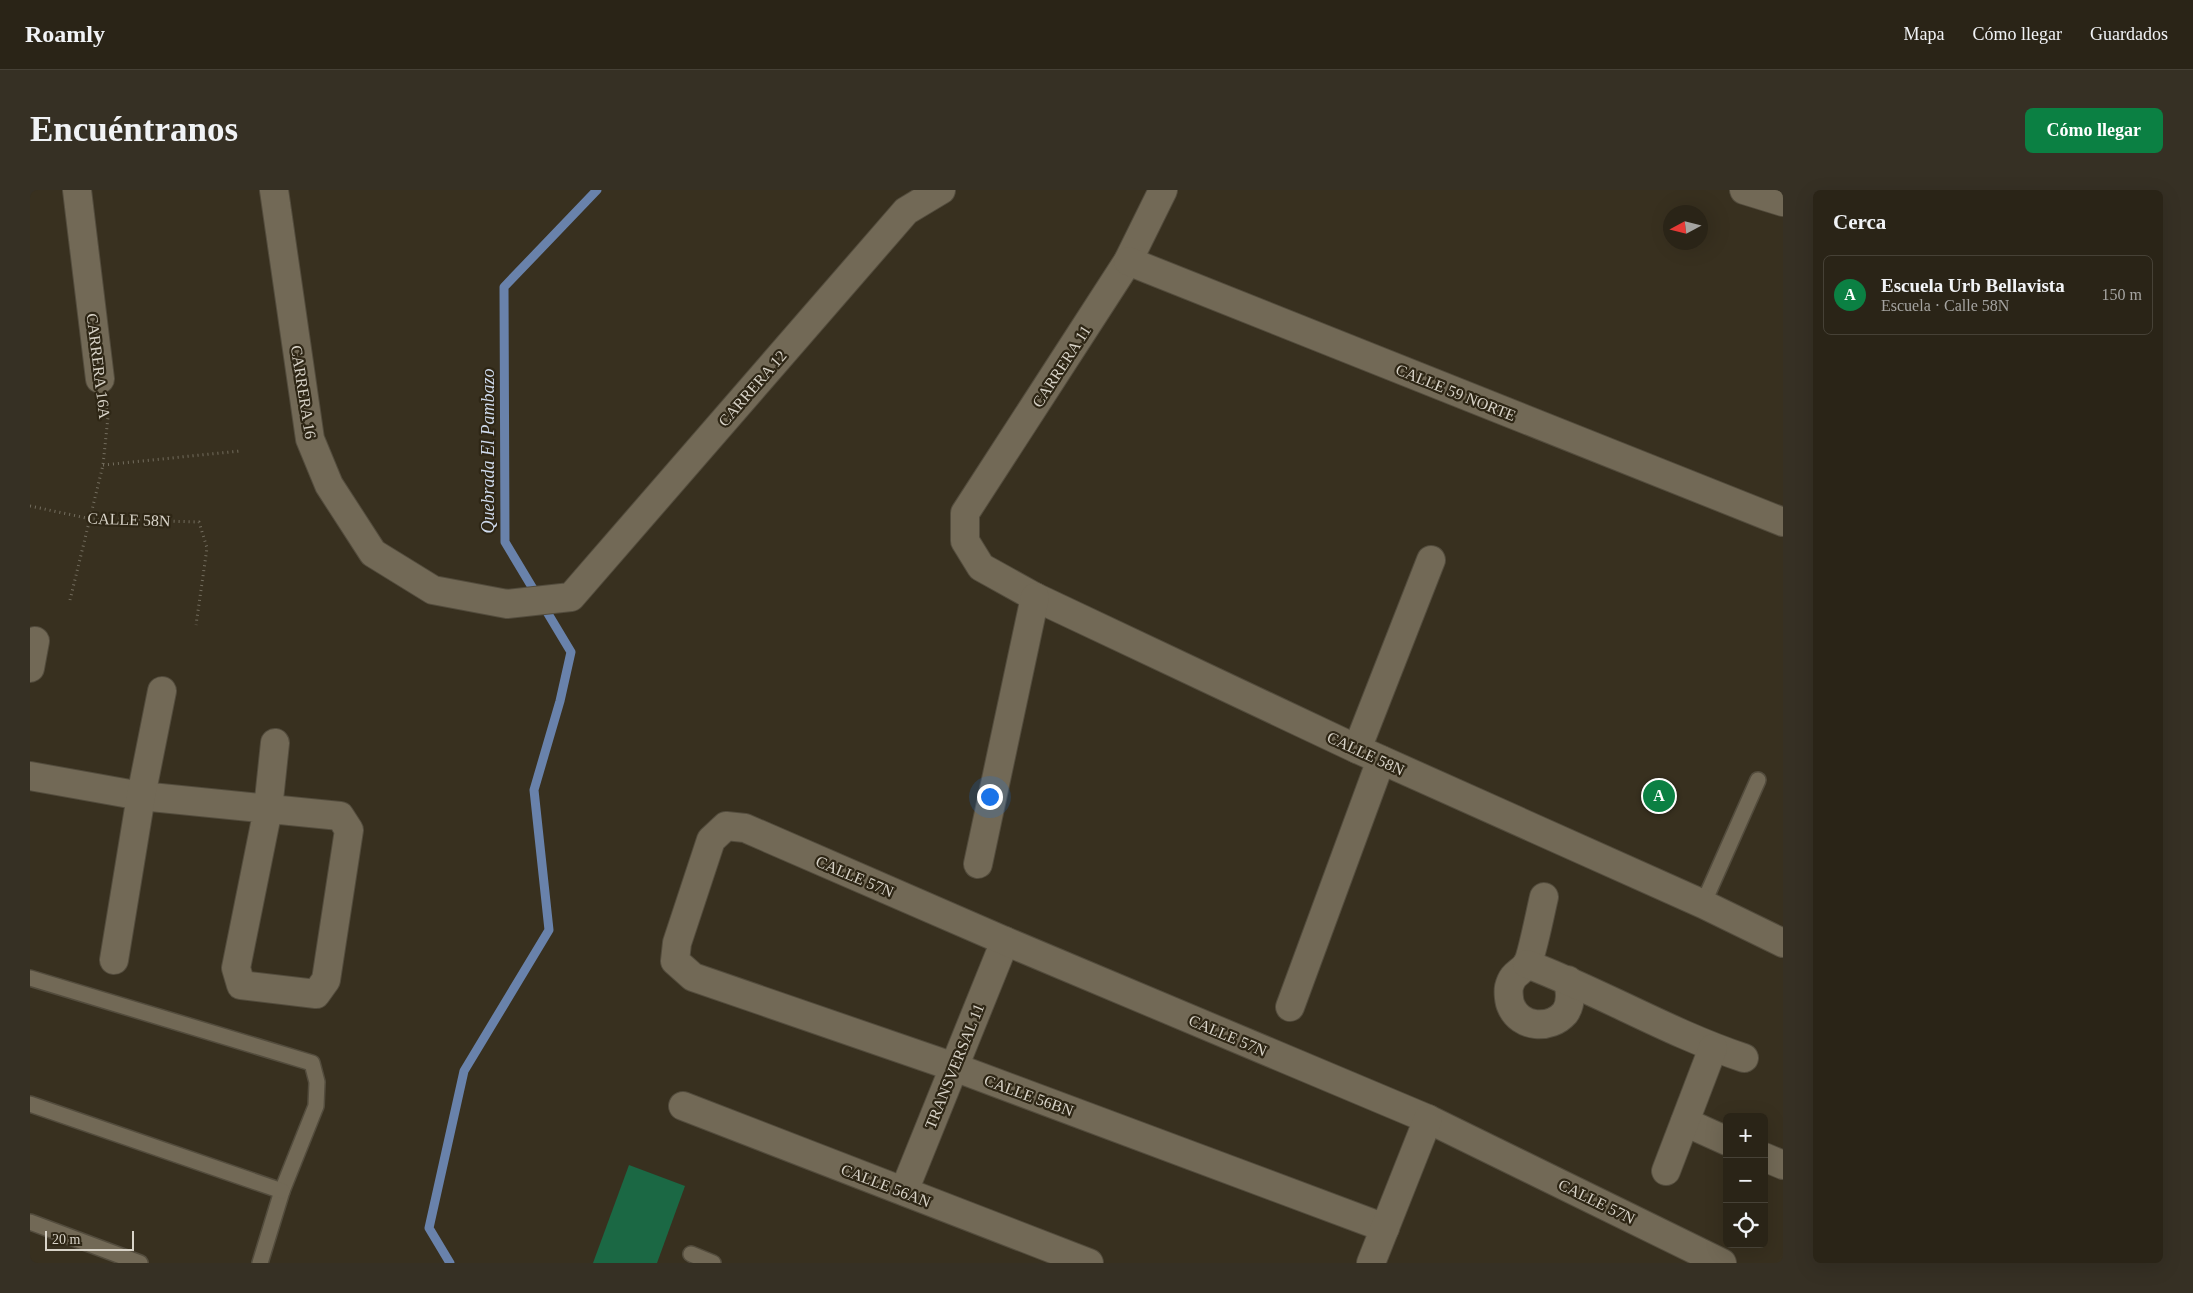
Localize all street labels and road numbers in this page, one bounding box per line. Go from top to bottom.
street label: CARRERA 16A [84,312,113,420]
street label: CARRERA 11 [1029,322,1094,410]
street label: CARRERA 16 [288,344,319,440]
street label: CARRERA 12 [715,347,790,430]
street label: CALLE 59 NORTE [1393,361,1518,424]
street label: CALLE 58N [87,510,171,529]
street label: CALLE 58N [1325,728,1407,779]
street label: CALLE 57N [813,852,897,901]
street label: TRANSVERSAL 11 [922,1001,987,1131]
street label: CALLE 57N [1186,1011,1270,1060]
street label: CALLE 56BN [982,1071,1076,1120]
street label: CALLE 56AN [839,1161,933,1211]
street label: CALLE 57N [1556,1176,1638,1227]

